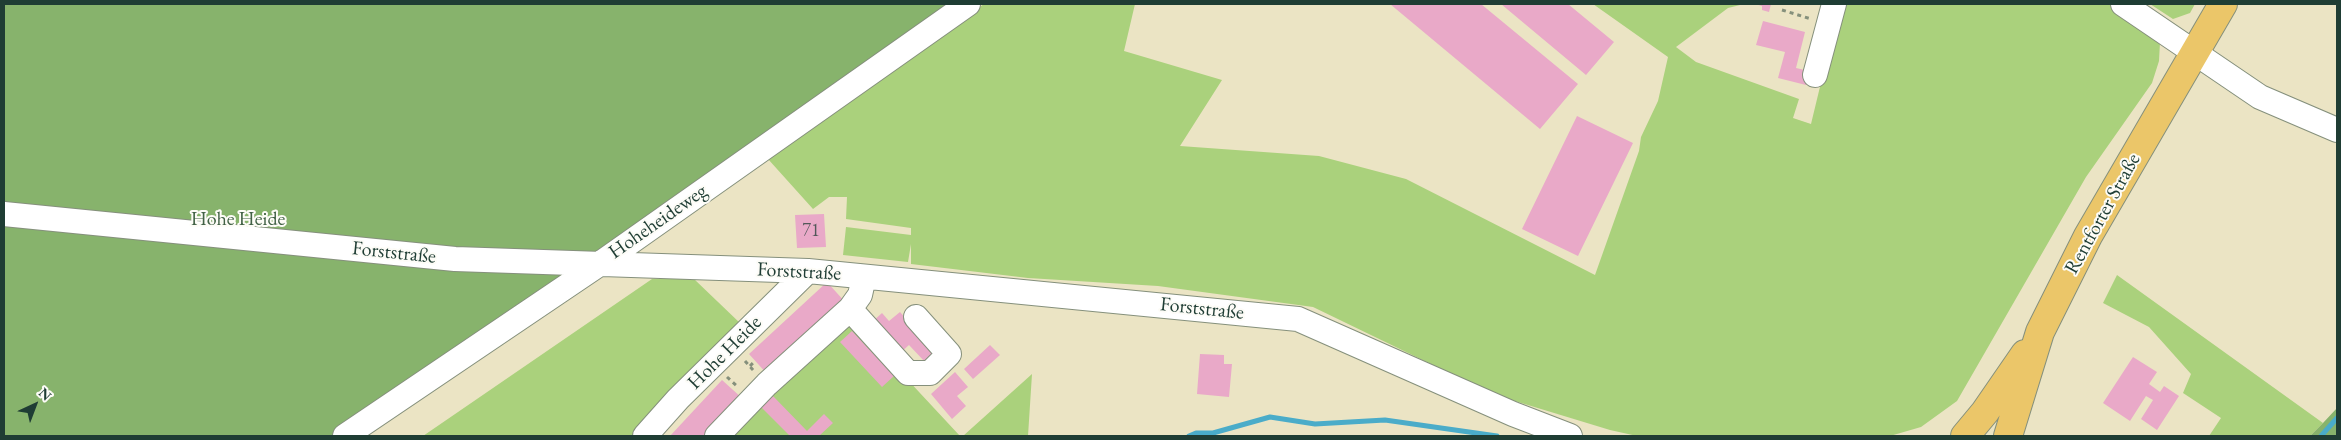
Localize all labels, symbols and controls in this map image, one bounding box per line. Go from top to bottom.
street label: Rentforter Straße [2060,149,2146,279]
street label: Hoheheideweg [604,179,712,265]
park label: Hohe Heide [191,208,285,232]
house number: 71 [802,220,820,242]
street label: Forststraße [351,237,437,269]
street label: Forststraße [756,258,842,286]
street label: Forststraße [1159,293,1245,325]
street label: Hohe Heide [683,311,767,395]
north arrow [10,380,60,430]
text: N [35,384,56,404]

